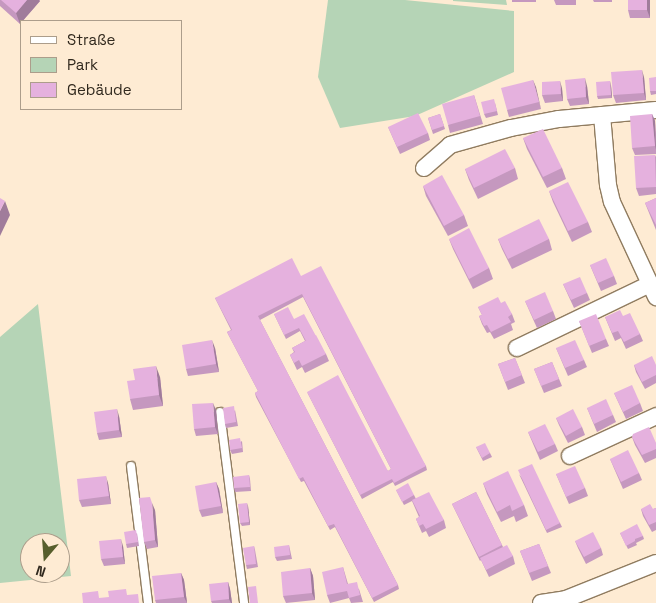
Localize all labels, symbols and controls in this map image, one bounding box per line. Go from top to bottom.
legend [20,20,182,110]
text: Straße [67,30,115,49]
text: Park [67,55,98,74]
text: Gebäude [67,80,132,99]
north arrow [20,533,70,583]
text: N [33,561,48,581]

